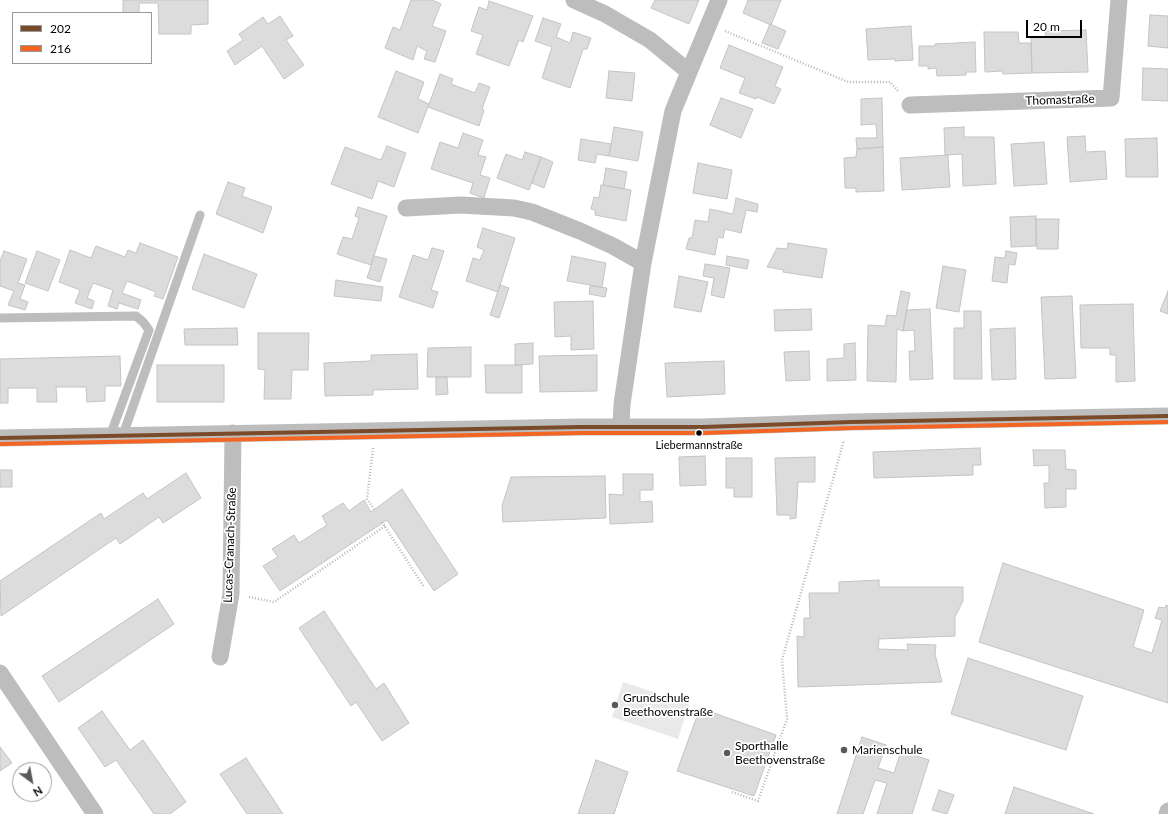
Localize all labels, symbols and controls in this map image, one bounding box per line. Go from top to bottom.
legend [12,12,152,64]
scale bar [1028,12,1084,38]
text: 20 m [1033,19,1060,34]
text: 202 [50,21,71,36]
text: 216 [50,41,71,56]
street label: Thomastraße [1025,92,1095,108]
marker: Liebermannstraße [694,428,704,438]
place label: Liebermannstraße [655,438,743,452]
street label: Lucas-Cranach-Straße [221,487,239,603]
place label: Grundschule Beethovenstraße [623,691,713,719]
marker: Grundschule Beethovenstraße [610,700,620,710]
place label: Sporthalle Beethovenstraße [735,739,825,767]
place label: Marienschule [852,743,923,757]
marker: Marienschule [839,745,849,755]
marker: Sporthalle Beethovenstraße [722,748,732,758]
north arrow [12,762,52,802]
text: N [31,784,45,800]

